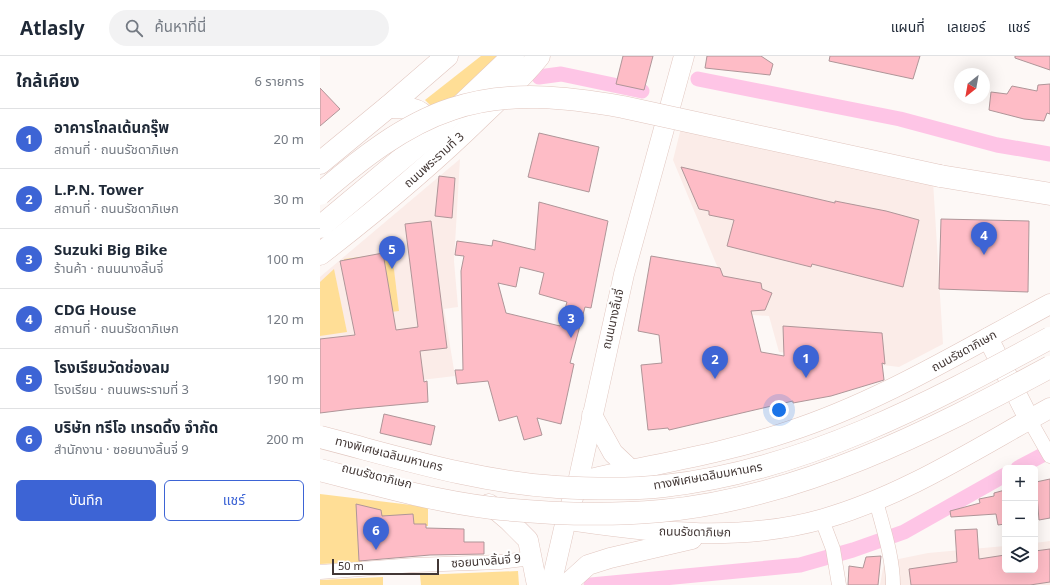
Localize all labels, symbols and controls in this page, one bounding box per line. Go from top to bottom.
search box [109,10,389,46]
text: Atlasly [20,15,85,41]
text: ค้นหาที่นี่ [155,16,206,36]
icon: search [123,17,145,39]
text: แผนที่ [891,17,925,36]
text: เลเยอร์ [947,17,986,36]
text: แชร์ [1008,17,1030,36]
north arrow [954,68,990,104]
text: ใกล้เคียง [16,69,79,92]
text: 6 รายการ [254,72,304,90]
text: อาคารโกลเด้นกรุ๊พ [54,117,169,137]
street label: ถนนพระรามที่ 3 [400,128,468,191]
text: 1 [25,130,33,148]
text: 20 m [274,130,304,148]
text: สถานที่ · ถนนรัชดาภิเษก [54,140,179,158]
text: L.P.N. Tower [54,179,144,199]
text: 2 [25,190,33,208]
text: 30 m [274,190,304,208]
text: สถานที่ · ถนนรัชดาภิเษก [54,199,179,217]
pin: 4 [971,222,997,255]
pin: 5 [379,236,405,269]
text: Suzuki Big Bike [54,239,167,259]
text: 3 [25,250,33,268]
text: 100 m [266,250,304,268]
text: ร้านค้า · ถนนนางลิ้นจี่ [54,259,163,277]
street label: ถนนนางลิ้นจี่ [597,287,628,351]
text: CDG House [54,299,136,319]
pin: 3 [558,305,584,338]
text: 4 [25,310,33,328]
text: 120 m [266,310,304,328]
text: สถานที่ · ถนนรัชดาภิเษก [54,319,179,337]
street label: ถนนรัชดาภิเษก [928,326,999,375]
pin: 1 [793,345,819,378]
pin: 2 [702,346,728,379]
text: โรงเรียนวัดช่องลม [54,357,170,377]
text: 5 [25,370,33,388]
text: 190 m [266,370,304,388]
text: โรงเรียน · ถนนพระรามที่ 3 [54,380,189,398]
your location [769,400,789,420]
text: บริษัท ทรีโอ เทรดดิ้ง จำกัด [54,417,218,437]
text: 6 [25,430,33,448]
text: 200 m [266,430,304,448]
street label: ทางพิเศษเฉลิมมหานคร [334,432,445,475]
text: สำนักงาน · ซอยนางลิ้นจี่ 9 [54,440,189,458]
street label: ทางพิเศษเฉลิมมหานคร [652,458,764,493]
street label: ถนนรัชดาภิเษก [340,459,414,492]
map controls [1002,465,1038,573]
button: + [1002,465,1038,501]
button: บันทึก [16,480,156,521]
button: แชร์ [164,480,304,521]
button: − [1002,501,1038,537]
pin: 6 [363,517,389,550]
street label: ถนนรัชดาภิเษก [659,522,731,541]
button: layers [1002,537,1038,573]
street label: ซอยนางลิ้นจี่ 9 [450,550,522,571]
scale bar [332,557,439,576]
text: 50 m [338,558,364,573]

